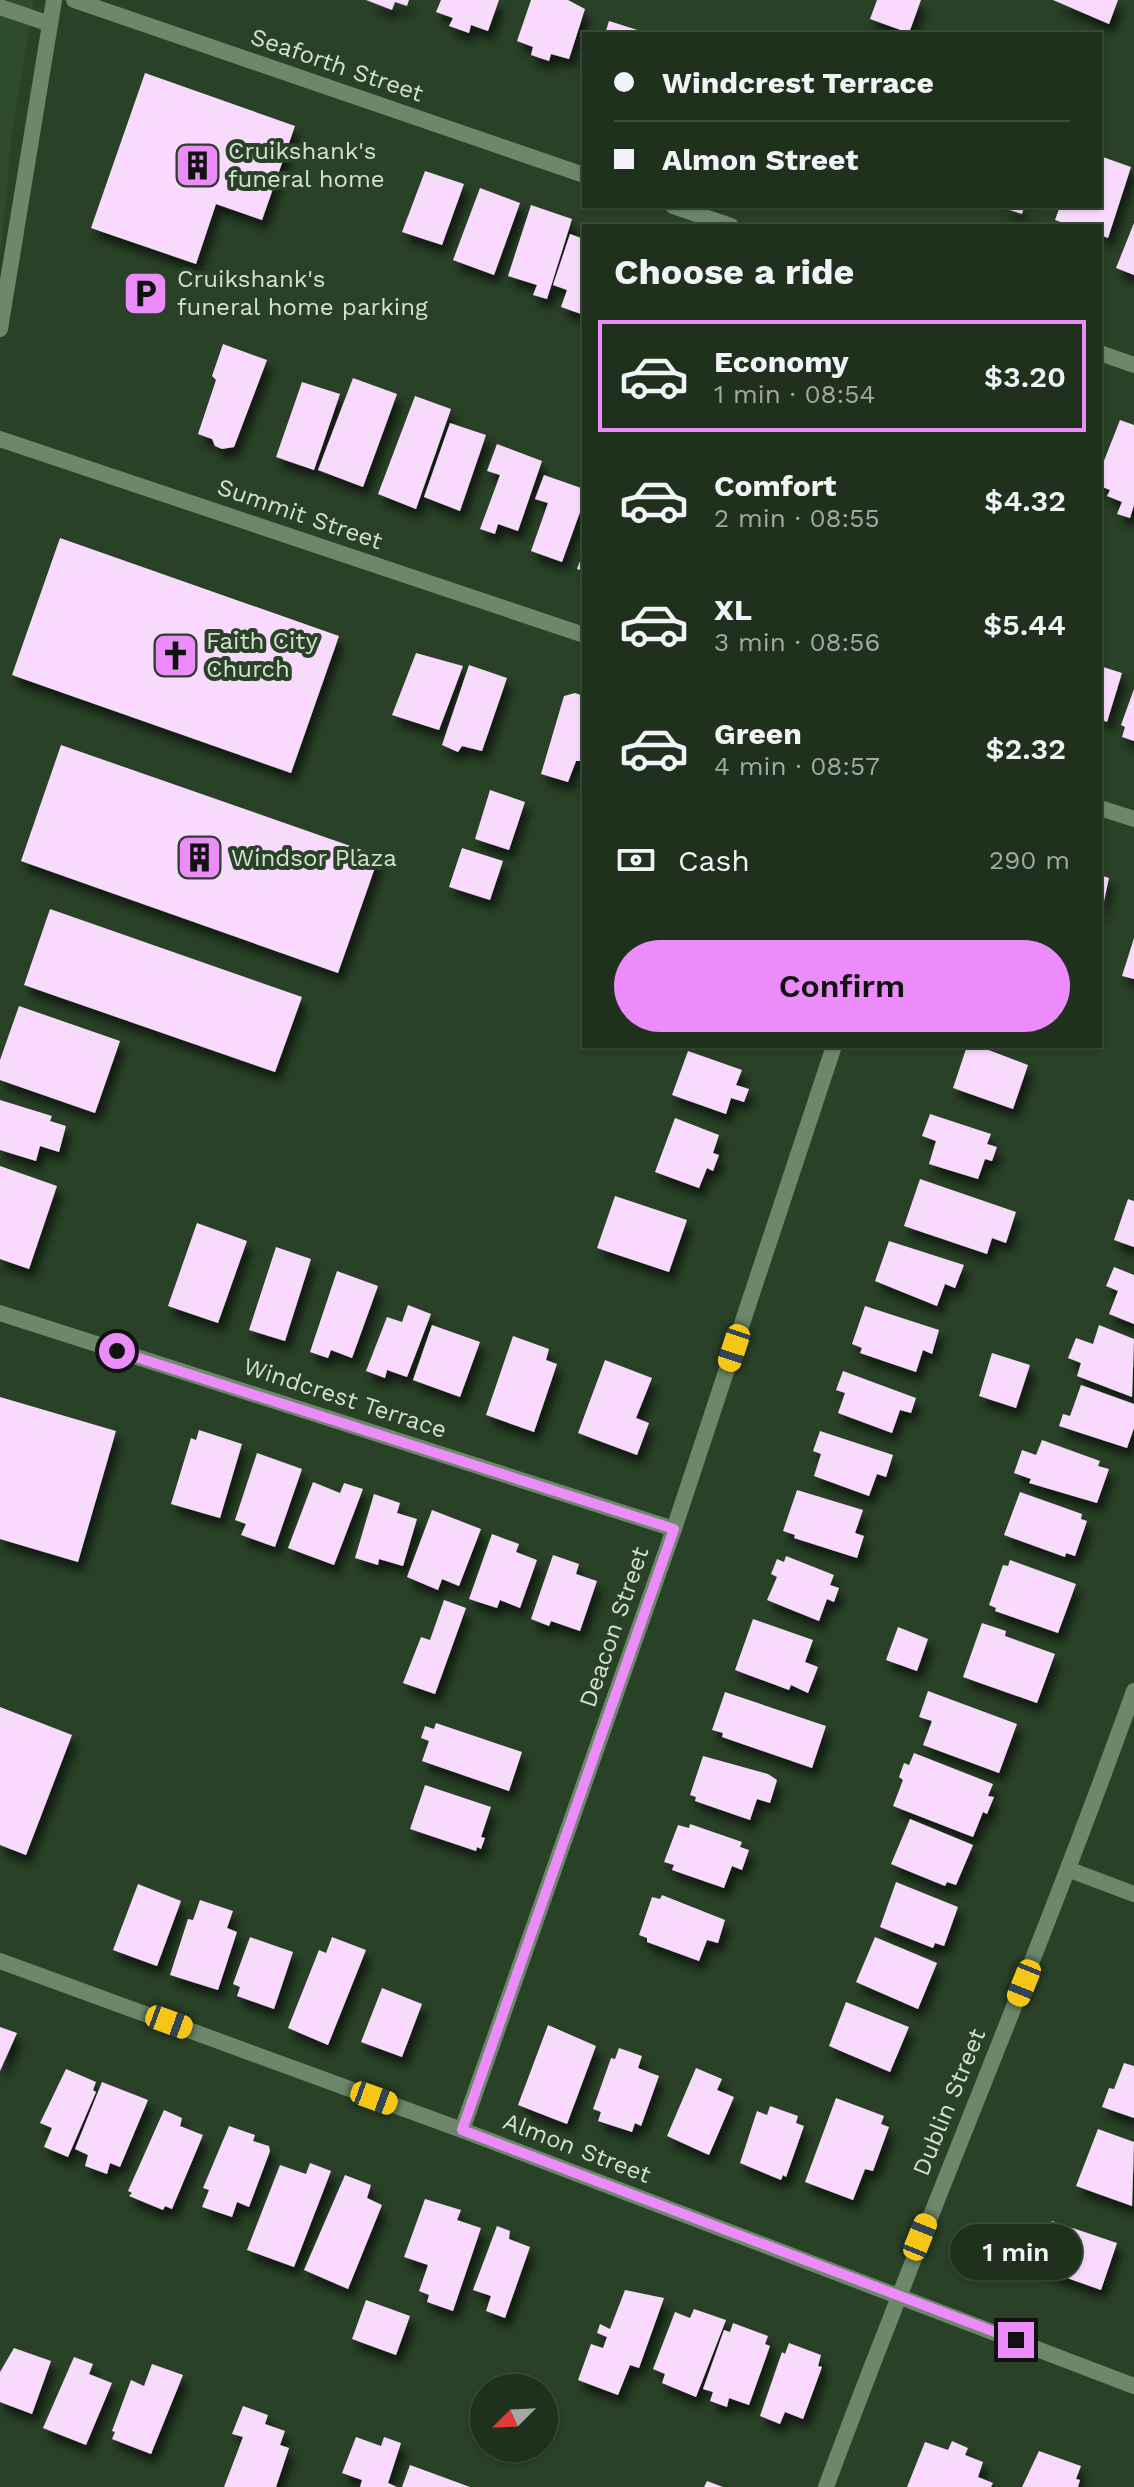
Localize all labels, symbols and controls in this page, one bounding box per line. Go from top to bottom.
street label: Seaforth Street [247,22,427,108]
text: Windcrest Terrace [662,65,934,100]
place label: Cruikshank's funeral home [228,137,385,193]
building icon: Cruikshank's funeral home [173,141,221,189]
text: Almon Street [662,142,858,177]
text: Choose a ride [614,251,854,293]
place label: Cruikshank's funeral home parking [177,265,428,321]
parking icon: Cruikshank's funeral home parking [122,269,170,317]
icon: car [618,340,690,412]
text: Economy [714,344,849,379]
text: $3.20 [984,359,1066,394]
text: 1 min · 08:54 [714,379,875,409]
icon: car [618,464,690,536]
text: Comfort [714,468,836,503]
street label: Summit Street [214,473,386,555]
text: $4.32 [984,483,1066,518]
text: 2 min · 08:55 [714,503,880,533]
icon: car [618,588,690,660]
text: XL [714,592,752,627]
text: $5.44 [983,607,1066,642]
place label: Faith City Church [206,627,318,683]
text: 3 min · 08:56 [714,627,880,657]
church icon: Faith City Church [151,631,199,679]
icon: car [618,712,690,784]
text: Green [714,716,802,751]
text: $2.32 [985,731,1066,766]
text: 4 min · 08:57 [714,751,880,781]
building icon: Windsor Plaza [176,834,224,882]
icon: cash [614,838,658,882]
text: Cash [678,843,750,878]
place label: Windsor Plaza [231,844,397,872]
text: 290 m [989,845,1070,875]
button: Confirm [614,940,1070,1032]
car [715,1321,753,1375]
route start [99,1333,135,1369]
street label: Windcrest Terrace [240,1352,450,1444]
street label: Deacon Street [573,1543,655,1711]
car [1004,1956,1044,2010]
car [142,2003,196,2041]
street label: Dublin Street [907,2024,991,2180]
car [347,2079,401,2117]
street label: Almon Street [499,2107,655,2189]
car [900,2210,940,2264]
callout: 1 min [950,2224,1082,2280]
text: 1 min [983,2237,1049,2267]
route end [998,2322,1034,2358]
north arrow [470,2374,558,2462]
map controls [470,2374,558,2462]

